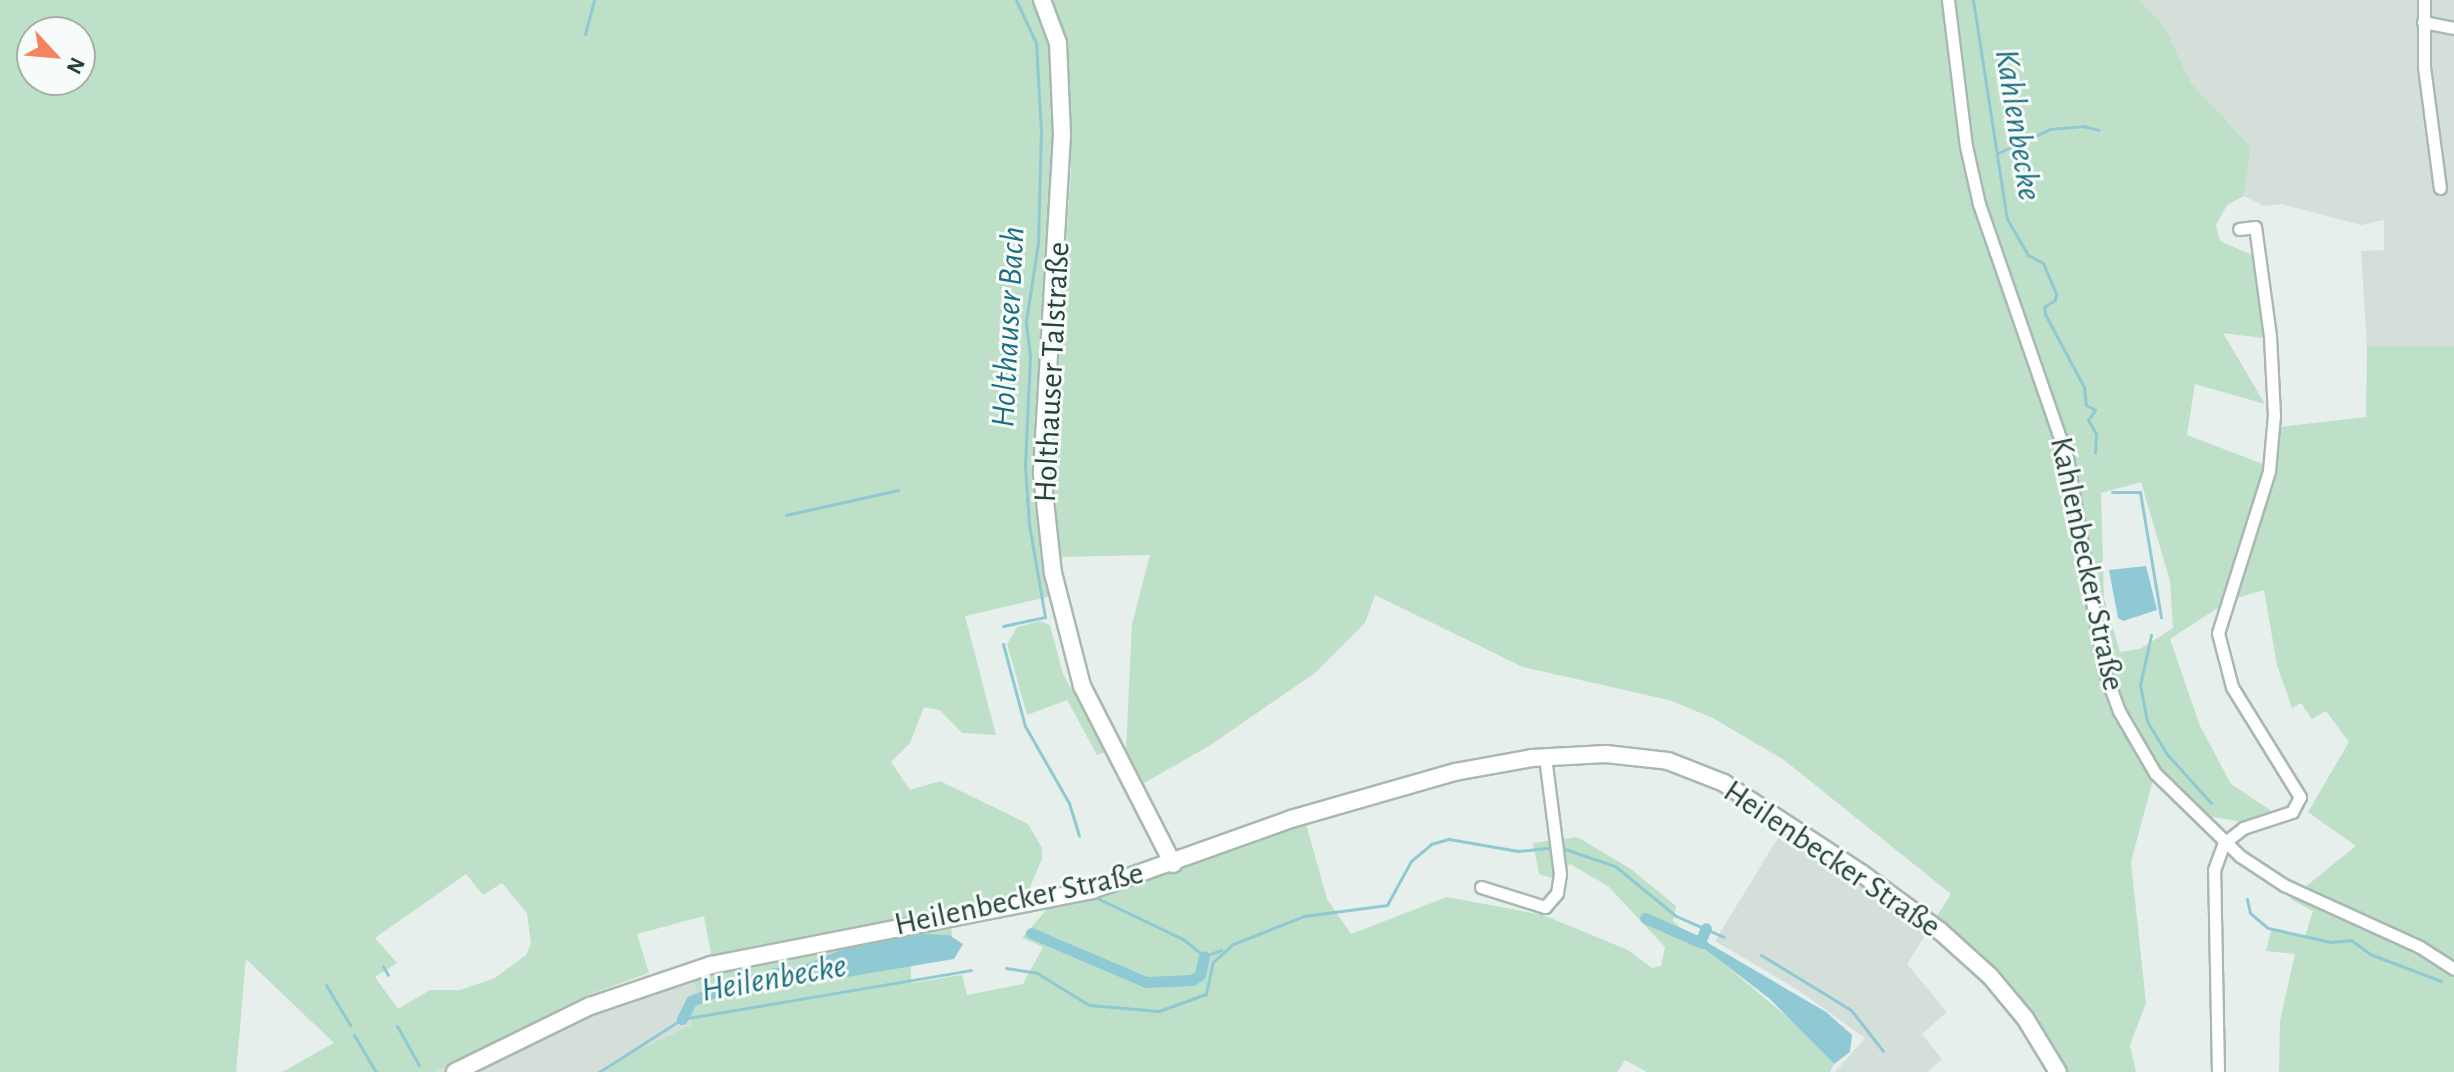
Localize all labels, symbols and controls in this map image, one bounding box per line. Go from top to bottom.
north arrow [16,16,96,96]
water label: Kahlenbecke [1985,47,2049,203]
text: N [63,54,89,77]
water label: Holthauser Bach [983,226,1035,428]
street label: Holthauser Talstraße [1026,241,1078,503]
street label: Kahlenbecker Straße [2041,434,2133,694]
street label: Heilenbecker Straße [1716,772,1948,946]
street label: Heilenbecker Straße [891,854,1147,944]
water label: Heilenbecke [698,946,850,1012]

